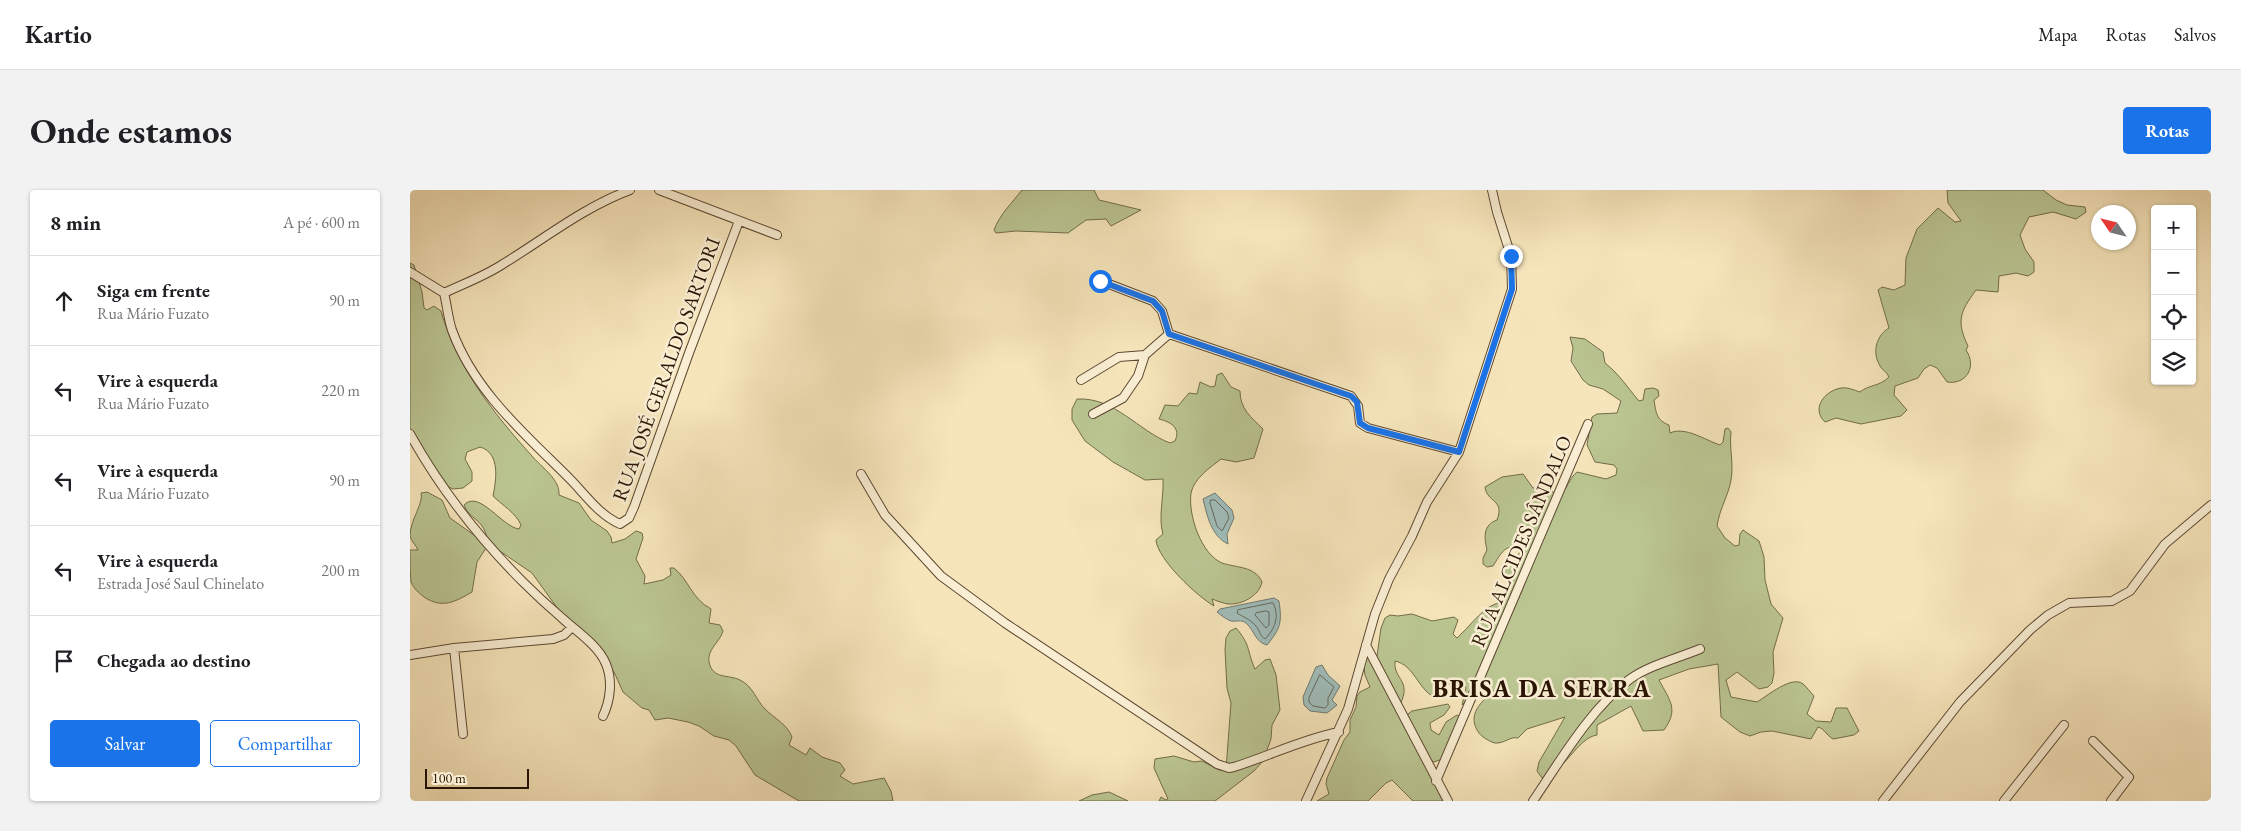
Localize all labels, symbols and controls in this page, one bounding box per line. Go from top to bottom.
text: Kartio [25,19,92,50]
text: Mapa [2038,23,2078,46]
text: Rotas [2106,23,2146,46]
text: Salvos [2174,23,2216,46]
button: Rotas [2123,107,2211,154]
text: Onde estamos [30,108,232,153]
north arrow [2091,205,2136,250]
map controls [2151,205,2196,385]
button: + [2151,205,2196,250]
text: 8 min [50,209,101,236]
text: A pé · 600 m [283,212,360,233]
street label: RUA JOSÉ GERALDO SARTORI [606,233,726,505]
route end [1500,245,1523,268]
button: − [2151,250,2196,295]
route start [1089,270,1112,293]
text: Siga em frente [97,278,210,303]
icon: ahead [50,287,78,315]
text: 90 m [329,290,360,311]
button: locate [2151,295,2196,340]
text: Rua Mário Fuzato [97,303,209,324]
button: layers [2151,340,2196,385]
text: Vire à esquerda [97,368,218,393]
icon: left [50,377,78,405]
text: 220 m [321,380,360,401]
text: Rua Mário Fuzato [97,393,209,414]
street label: RUA ALCIDES SÂNDALO [1465,431,1577,651]
text: Vire à esquerda [97,458,218,483]
icon: left [50,467,78,495]
text: 90 m [329,470,360,491]
text: Rua Mário Fuzato [97,483,209,504]
text: Vire à esquerda [97,548,218,573]
icon: left [50,557,78,585]
text: 200 m [321,560,360,581]
text: Estrada José Saul Chinelato [97,573,264,594]
icon: arrive [50,647,78,675]
text: Chegada ao destino [97,648,251,673]
district label: BRISA DA SERRA [1433,672,1651,704]
button: Salvar [50,720,200,767]
button: Compartilhar [210,720,360,767]
scale bar [425,766,529,789]
text: 100 m [432,769,466,787]

